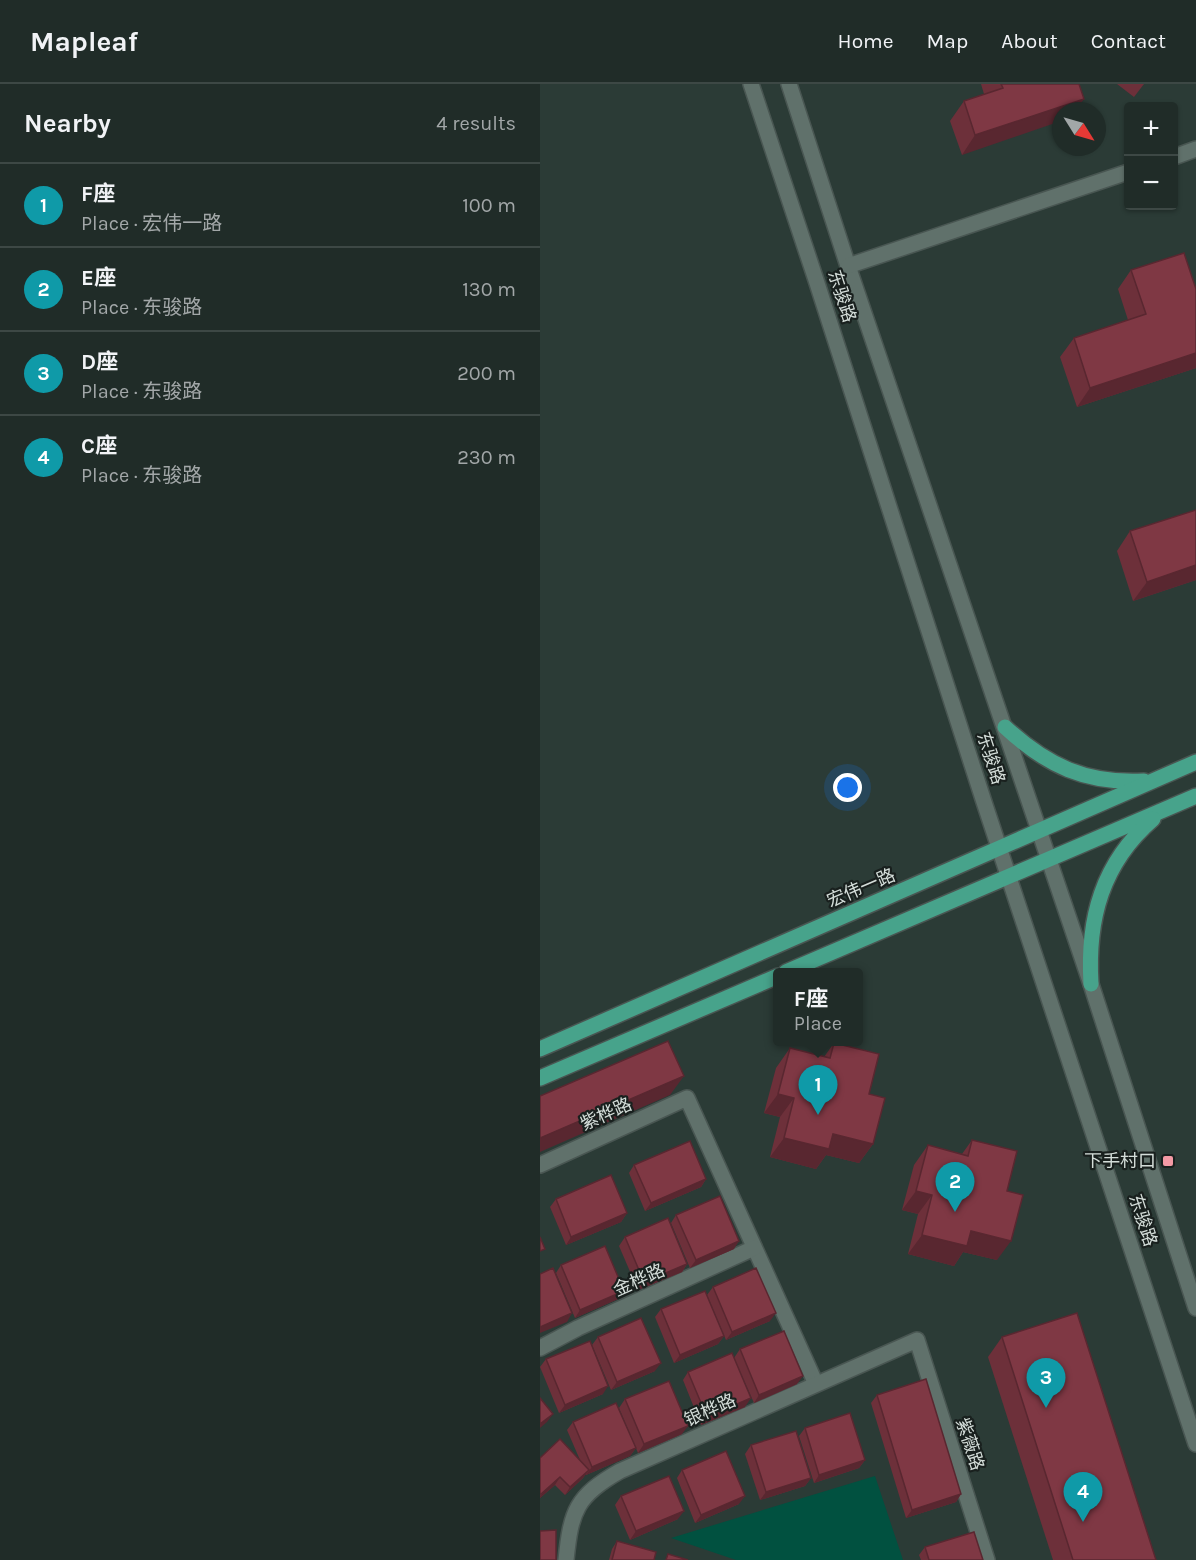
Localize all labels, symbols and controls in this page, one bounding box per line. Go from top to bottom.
text: Mapleaf [30,25,138,58]
text: Home [838,29,894,53]
text: Map [927,29,968,53]
text: About [1001,29,1058,53]
text: Contact [1091,29,1166,53]
north arrow [1052,102,1106,156]
map controls [1124,102,1178,210]
button: + [1124,102,1178,156]
text: Nearby [24,108,111,139]
text: 4 results [436,112,516,135]
button: − [1124,156,1178,210]
text: F座 [81,181,115,207]
text: 1 [40,194,47,217]
text: 100 m [462,194,516,217]
text: Place · 宏伟一路 [81,212,222,235]
text: E座 [81,265,116,291]
street label: 东骏路 [823,267,861,325]
text: 2 [37,278,50,301]
text: 130 m [462,278,516,301]
text: Place · 东骏路 [81,296,202,319]
text: D座 [81,349,118,375]
text: 3 [37,362,50,385]
text: 200 m [457,362,516,385]
text: Place · 东骏路 [81,380,202,403]
text: C座 [81,433,117,459]
text: 4 [38,446,49,469]
text: 230 m [457,446,516,469]
text: Place · 东骏路 [81,464,202,487]
street label: 东骏路 [972,729,1010,787]
your location [833,773,862,802]
street label: 宏伟一路 [824,864,898,912]
popup [773,968,863,1046]
text: F座 [794,986,828,1012]
text: Place [794,1012,842,1035]
pin: 1 [798,1066,838,1115]
street label: 紫桦路 [577,1093,635,1135]
place label: 下手村口 [1084,1150,1156,1172]
marker: 下手村口 [1161,1154,1175,1168]
pin: 2 [936,1162,974,1212]
street label: 东骏路 [1124,1191,1162,1249]
street label: 金桦路 [610,1259,668,1301]
pin: 3 [1026,1358,1066,1408]
street label: 银桦路 [681,1389,739,1431]
street label: 紫薇路 [951,1415,989,1473]
pin: 4 [1064,1472,1102,1522]

